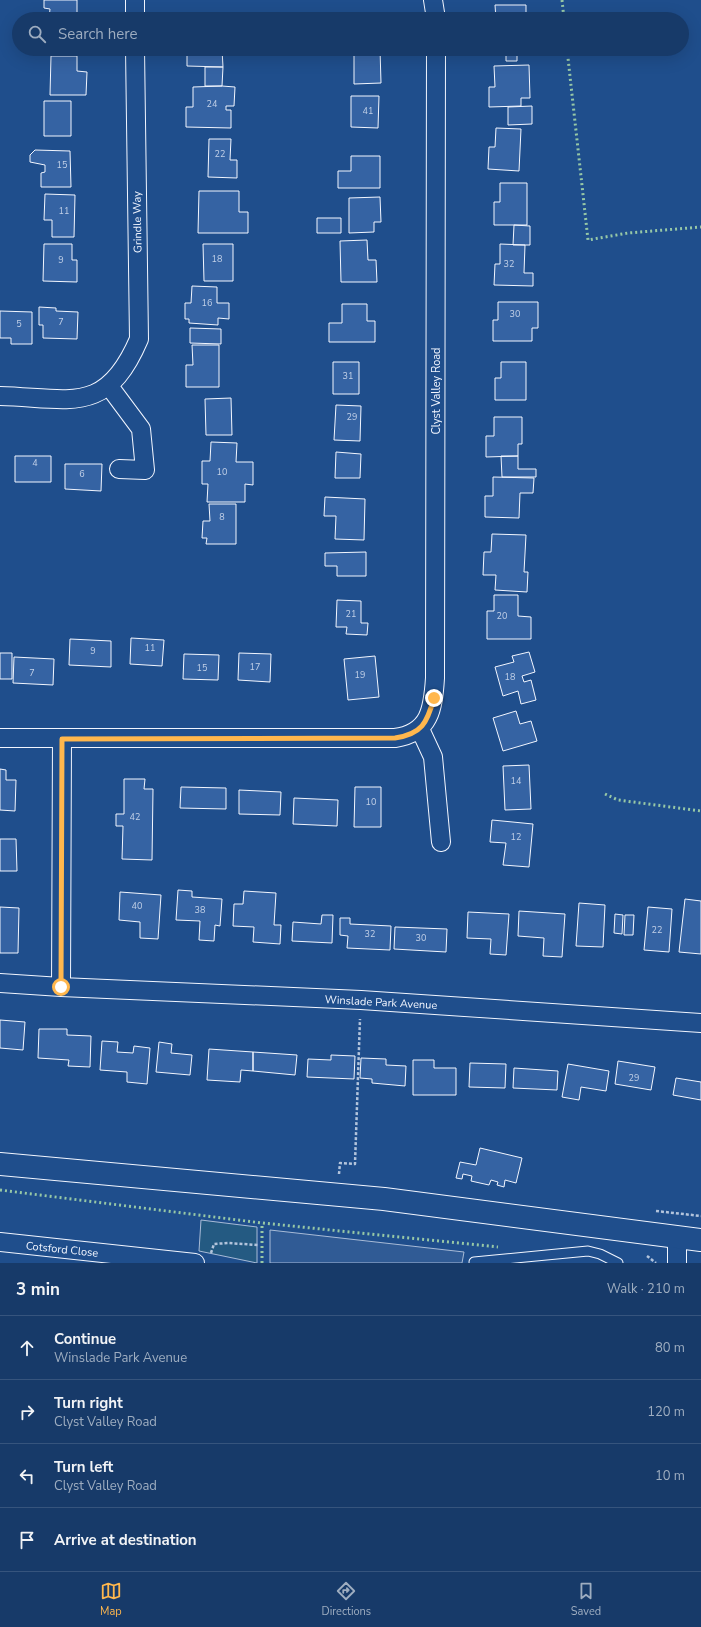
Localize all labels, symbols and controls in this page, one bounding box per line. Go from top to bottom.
search box [12,12,689,56]
icon: search [26,23,48,45]
text: Search here [58,24,138,44]
house number: 24 [207,98,218,110]
house number: 41 [363,105,373,117]
house number: 22 [215,148,225,160]
house number: 15 [57,159,67,171]
street label: Grindle Way [129,191,146,253]
house number: 11 [59,205,69,217]
house number: 18 [212,253,222,265]
house number: 9 [58,254,64,266]
house number: 32 [504,258,514,270]
house number: 16 [202,297,212,309]
house number: 30 [510,308,520,320]
house number: 7 [58,316,64,328]
house number: 5 [16,318,22,330]
street label: Clyst Valley Road [429,347,444,435]
house number: 31 [343,370,353,382]
house number: 29 [347,411,357,423]
house number: 4 [32,457,38,469]
house number: 10 [217,466,227,478]
house number: 6 [79,468,85,480]
house number: 8 [219,511,225,523]
house number: 21 [346,608,356,620]
house number: 20 [497,610,507,622]
house number: 11 [145,642,155,654]
house number: 9 [90,645,96,657]
house number: 17 [250,661,260,673]
house number: 15 [197,662,207,674]
house number: 7 [29,667,35,679]
house number: 19 [355,669,365,681]
house number: 18 [505,671,515,683]
route end [425,689,443,707]
house number: 14 [511,775,522,787]
house number: 10 [366,796,376,808]
house number: 42 [130,811,140,823]
house number: 12 [511,831,521,843]
house number: 40 [132,900,142,912]
house number: 38 [195,904,205,916]
house number: 22 [652,924,662,936]
house number: 32 [365,928,375,940]
house number: 30 [416,932,426,944]
route start [52,978,70,996]
street label: Winslade Park Avenue [324,992,438,1013]
house number: 29 [629,1072,639,1084]
street label: Cotsford Close [25,1238,99,1261]
text: 3 min [16,1278,60,1301]
text: Walk · 210 m [607,1280,685,1298]
text: Continue [54,1329,116,1349]
icon: ahead [16,1337,38,1359]
text: 80 m [655,1339,685,1357]
text: Winslade Park Avenue [54,1349,187,1367]
text: Turn right [54,1393,123,1413]
icon: right [16,1401,38,1423]
text: 120 m [647,1403,685,1421]
text: Clyst Valley Road [54,1413,157,1431]
text: Turn left [54,1457,113,1477]
icon: left [16,1465,38,1487]
text: 10 m [655,1467,685,1485]
text: Clyst Valley Road [54,1477,157,1495]
icon: arrive [16,1529,38,1551]
text: Arrive at destination [54,1530,197,1550]
tab: Map [100,1580,122,1619]
tab: Directions [322,1580,371,1619]
tab: Saved [571,1580,601,1619]

